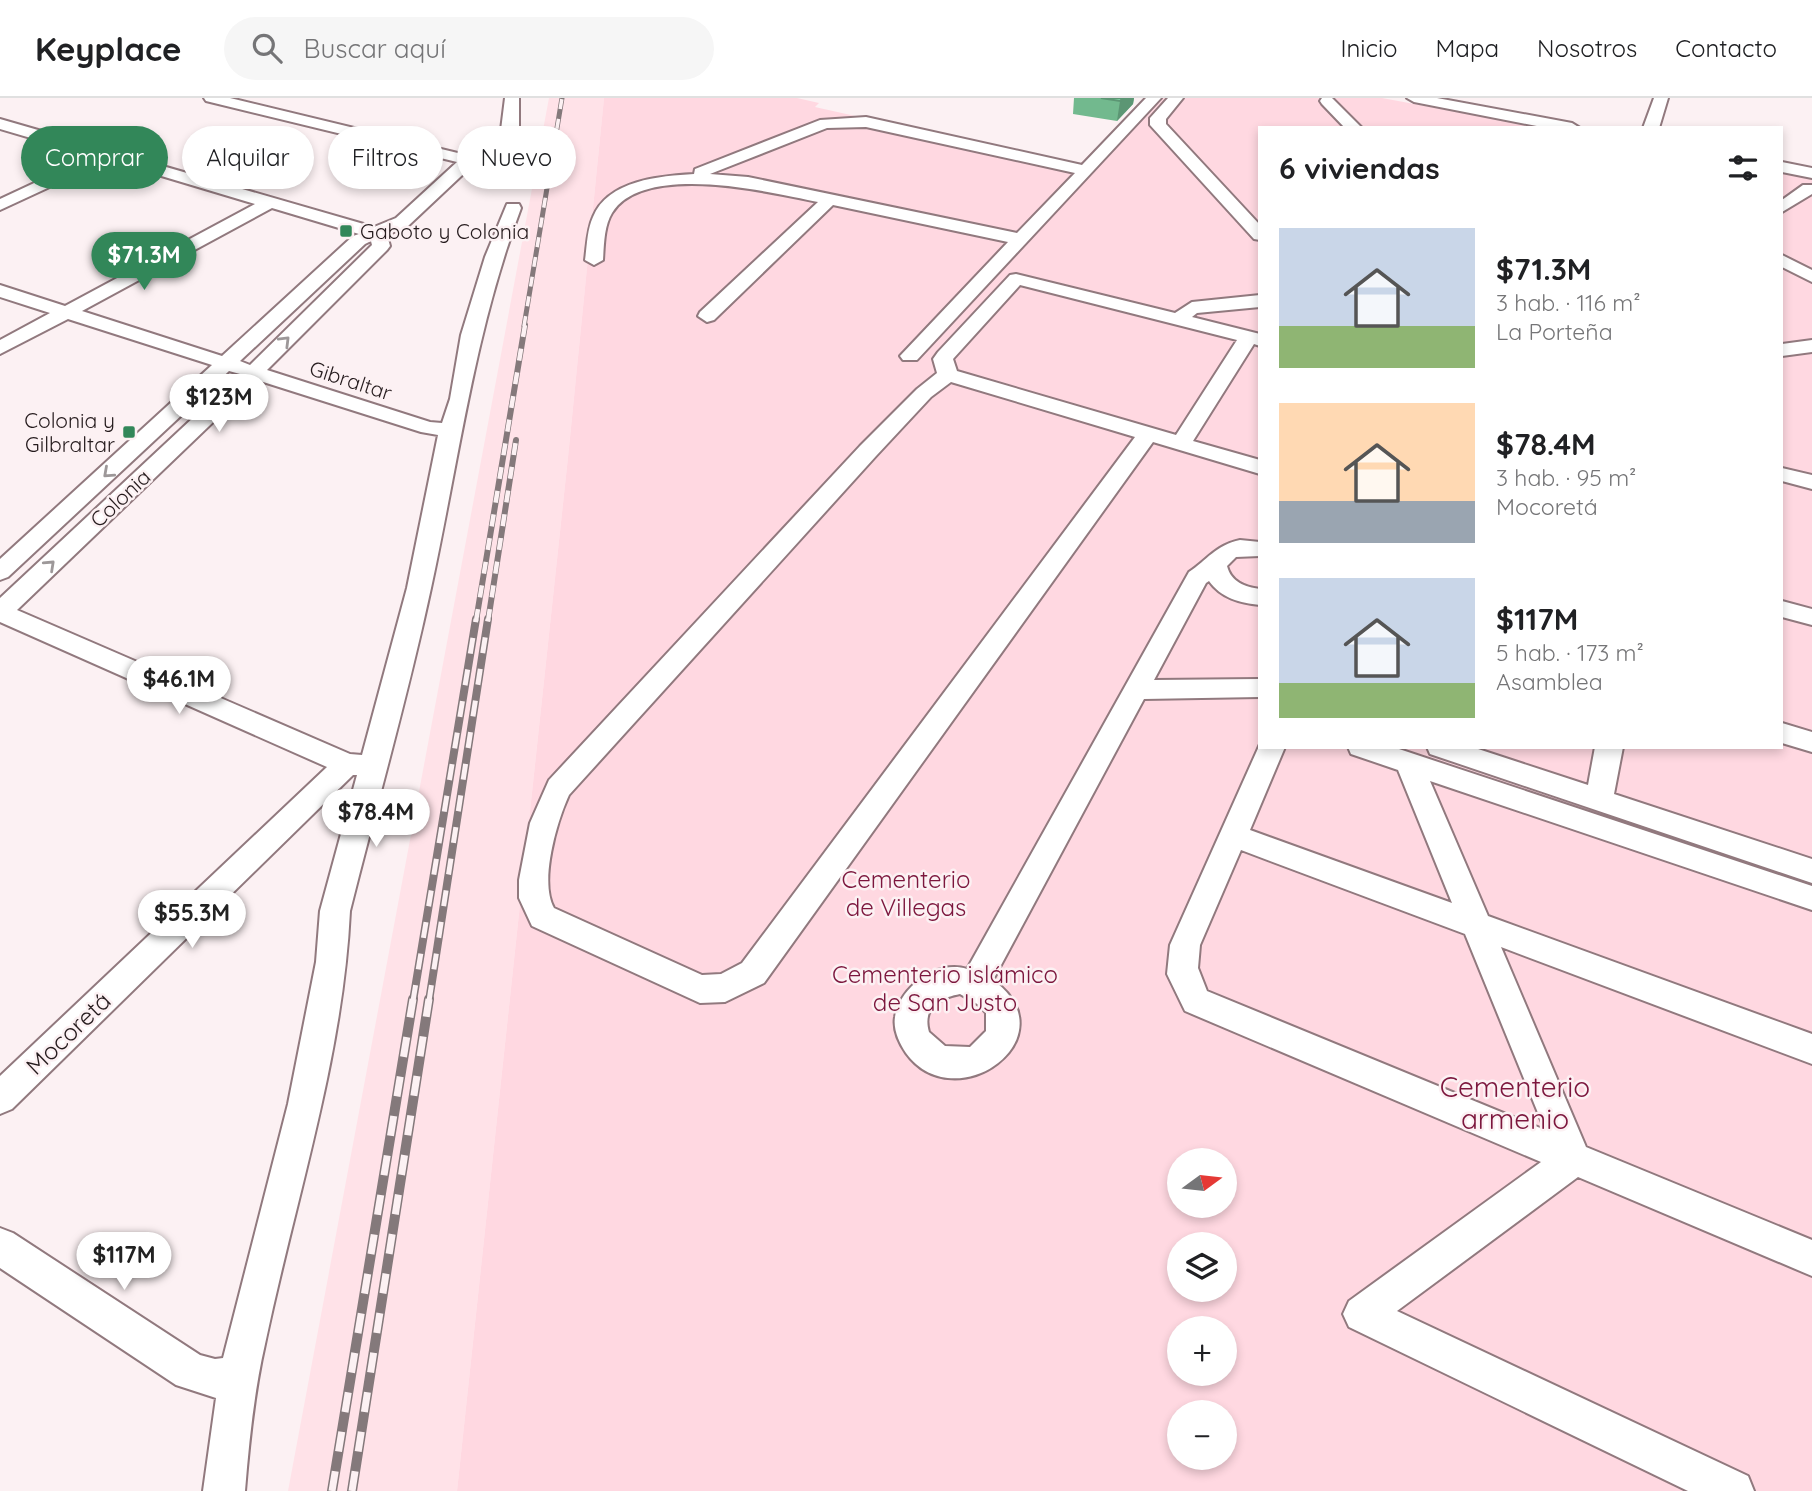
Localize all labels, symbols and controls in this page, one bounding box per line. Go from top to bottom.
search box [224,17,714,80]
text: Keyplace [35,28,182,69]
icon: search [248,29,286,67]
text: Buscar aquí [304,32,446,65]
text: Inicio [1340,33,1398,63]
text: Mapa [1436,33,1499,63]
text: Nosotros [1537,33,1637,63]
text: Contacto [1675,33,1777,63]
chip: Comprar [21,126,168,189]
chip: Alquilar [182,126,314,189]
chip: Filtros [328,126,443,189]
chip: Nuevo [457,126,576,189]
text: 6 viviendas [1279,149,1440,187]
icon: filters [1724,149,1762,187]
place label: Gaboto y Colonia [360,218,529,244]
marker: Gaboto y Colonia [338,223,354,239]
pin: $71.3M [87,232,201,292]
text: $71.3M [107,240,181,269]
text: $71.3M [1496,250,1591,288]
icon: home [1335,256,1419,340]
text: 3 hab. · 116 m² [1496,288,1640,317]
text: La Porteña [1496,317,1613,346]
one-way arrow [277,336,290,349]
street label: Gibraltar [307,354,395,406]
pin: $123M [170,374,268,434]
text: $123M [186,382,252,411]
place label: Colonia y Gilbraltar [24,407,115,457]
marker: Colonia y Gilbraltar [121,424,137,440]
text: $78.4M [1496,425,1596,463]
icon: home [1335,431,1419,515]
text: 3 hab. · 95 m² [1496,463,1636,492]
street label: Colonia [84,464,156,532]
one-way arrow [103,465,116,477]
text: Mocoretá [1496,492,1598,521]
one-way arrow [42,560,55,573]
text: $117M [1496,600,1578,638]
icon: home [1335,606,1419,690]
text: 5 hab. · 173 m² [1496,638,1644,667]
pin: $46.1M [122,656,236,716]
text: $46.1M [143,664,215,693]
text: Asamblea [1496,667,1603,696]
pin: $78.4M [319,790,433,849]
text: $78.4M [338,797,414,826]
park label: Cementerio de Villegas [842,864,971,922]
pin: $55.3M [135,890,249,950]
text: $55.3M [154,898,230,927]
park label: Cementerio islámico de San Justo [832,959,1058,1017]
street label: Mocoretá [19,985,117,1081]
park label: Cementerio armenio [1440,1069,1590,1136]
north arrow [1167,1148,1237,1218]
map controls [1167,1148,1237,1470]
pin: $117M [75,1232,173,1292]
button: layers [1167,1232,1237,1302]
text: $117M [92,1240,156,1269]
button: + [1167,1316,1237,1386]
button: − [1167,1400,1237,1470]

